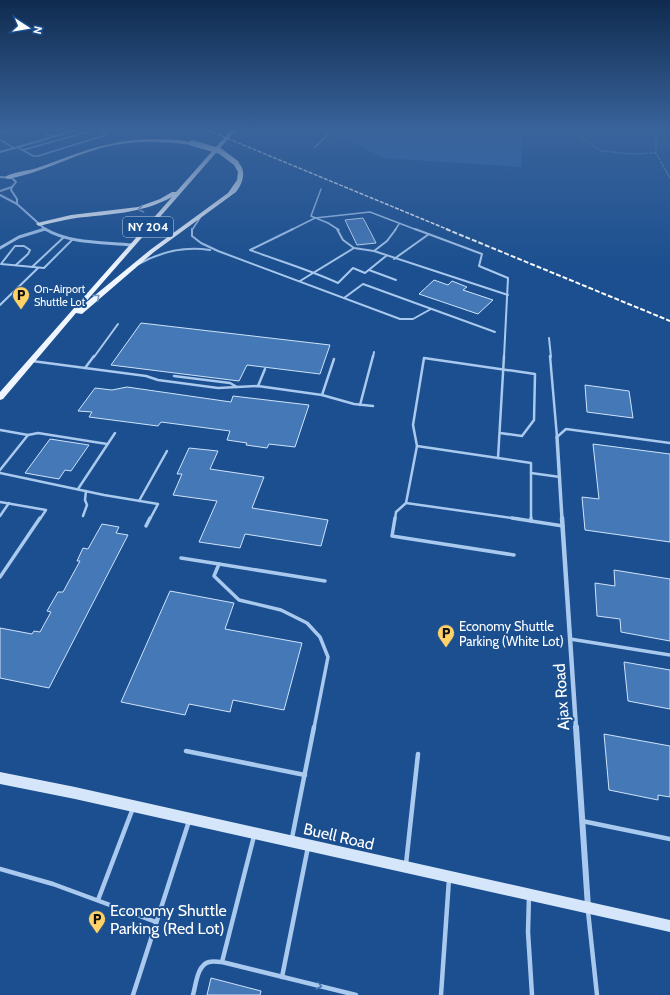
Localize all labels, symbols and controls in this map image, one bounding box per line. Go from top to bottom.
north arrow [8,8,48,48]
text: N [30,25,45,35]
one-way arrow [138,204,144,212]
road number: NY 204 [123,217,173,237]
place label: On-Airport Shuttle Lot [34,282,86,309]
parking icon: On-Airport Shuttle Lot [11,285,31,310]
one-way arrow [92,295,99,302]
place label: Economy Shuttle Parking (White Lot) [459,618,564,649]
parking icon: Economy Shuttle Parking (White Lot) [436,623,456,648]
street label: Ajax Road [550,663,573,731]
street label: Buell Road [302,819,376,854]
place label: Economy Shuttle Parking (Red Lot) [110,901,227,938]
parking icon: Economy Shuttle Parking (Red Lot) [87,909,107,934]
one-way arrow [315,981,322,990]

